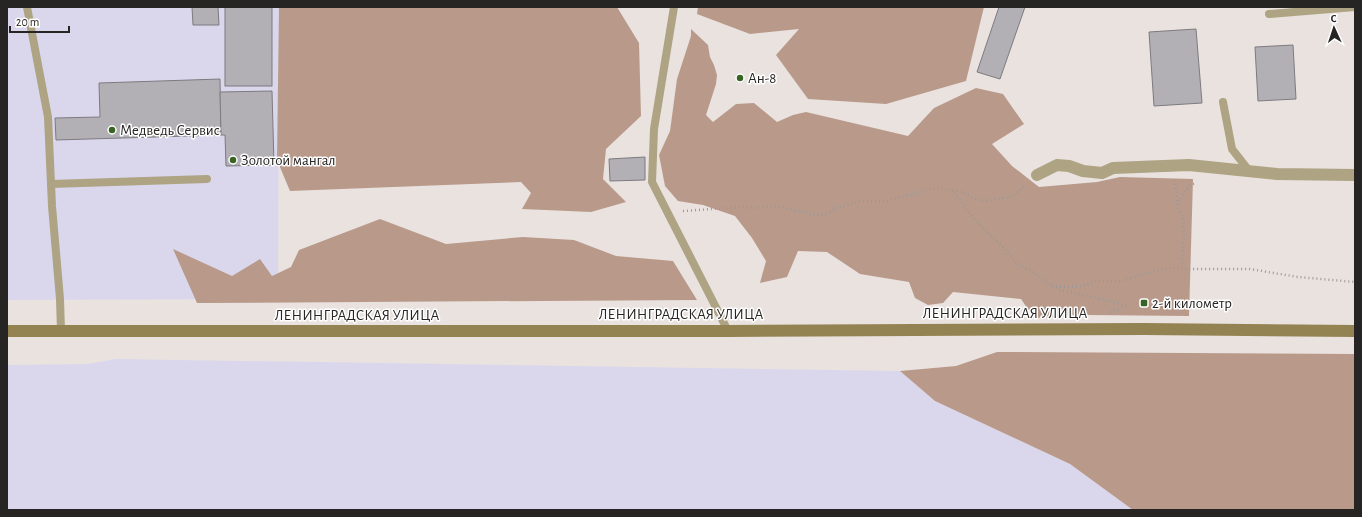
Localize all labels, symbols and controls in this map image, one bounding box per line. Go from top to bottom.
scale bar [10,8,69,34]
north arrow [1314,8,1354,48]
text: С [1330,13,1337,24]
text: 20 m [16,16,39,28]
place label: Ан-8 [748,71,776,86]
marker: Ан-8 [735,73,745,83]
place label: Медведь Сервис [120,123,220,138]
marker: Медведь Сервис [107,125,117,135]
place label: Золотой мангал [241,153,336,168]
marker: Золотой мангал [228,155,238,165]
place label: 2-й километр [1152,296,1232,311]
marker: 2-й километр [1139,298,1149,308]
street label: ЛЕНИНГРАДСКАЯ УЛИЦА [923,306,1087,321]
street label: ЛЕНИНГРАДСКАЯ УЛИЦА [599,307,763,322]
street label: ЛЕНИНГРАДСКАЯ УЛИЦА [275,308,439,323]

